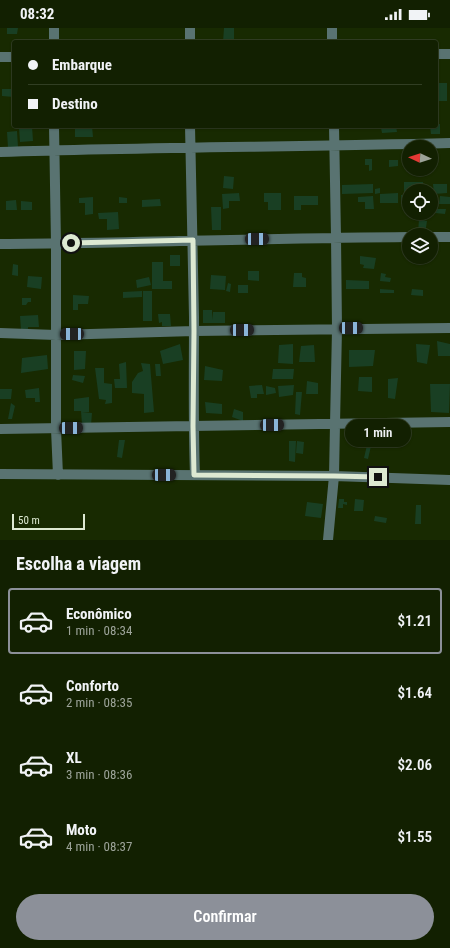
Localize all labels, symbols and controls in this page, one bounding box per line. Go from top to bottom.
text: 08:32 [20,5,54,23]
text: Embarque [52,56,112,74]
text: Destino [52,95,98,113]
north arrow [402,140,438,176]
map controls [402,140,438,264]
button: locate [402,184,438,220]
button: layers [402,228,438,264]
car [245,233,269,245]
route start [62,234,80,252]
car [339,322,363,334]
car [230,324,254,336]
car [60,328,84,340]
car [260,419,284,431]
callout: 1 min [345,419,411,447]
car [59,422,83,434]
text: 1 min [364,425,392,440]
route end [369,468,387,486]
car [152,469,176,481]
scale bar [12,512,85,531]
text: 50 m [18,514,40,527]
text: Escolha a viagem [16,553,141,574]
icon: car [18,603,54,639]
text: Econômico [66,605,132,623]
text: $1.21 [398,612,432,630]
text: 1 min · 08:34 [66,623,132,638]
icon: car [18,675,54,711]
text: Conforto [66,677,119,695]
text: $1.64 [398,684,432,702]
text: 2 min · 08:35 [66,695,132,710]
icon: car [18,747,54,783]
text: XL [66,749,82,767]
text: $2.06 [398,756,432,774]
text: 3 min · 08:36 [66,767,132,782]
icon: car [18,819,54,855]
text: Moto [66,821,97,839]
text: $1.55 [398,828,432,846]
text: 4 min · 08:37 [66,839,132,854]
button: Confirmar [16,894,434,940]

